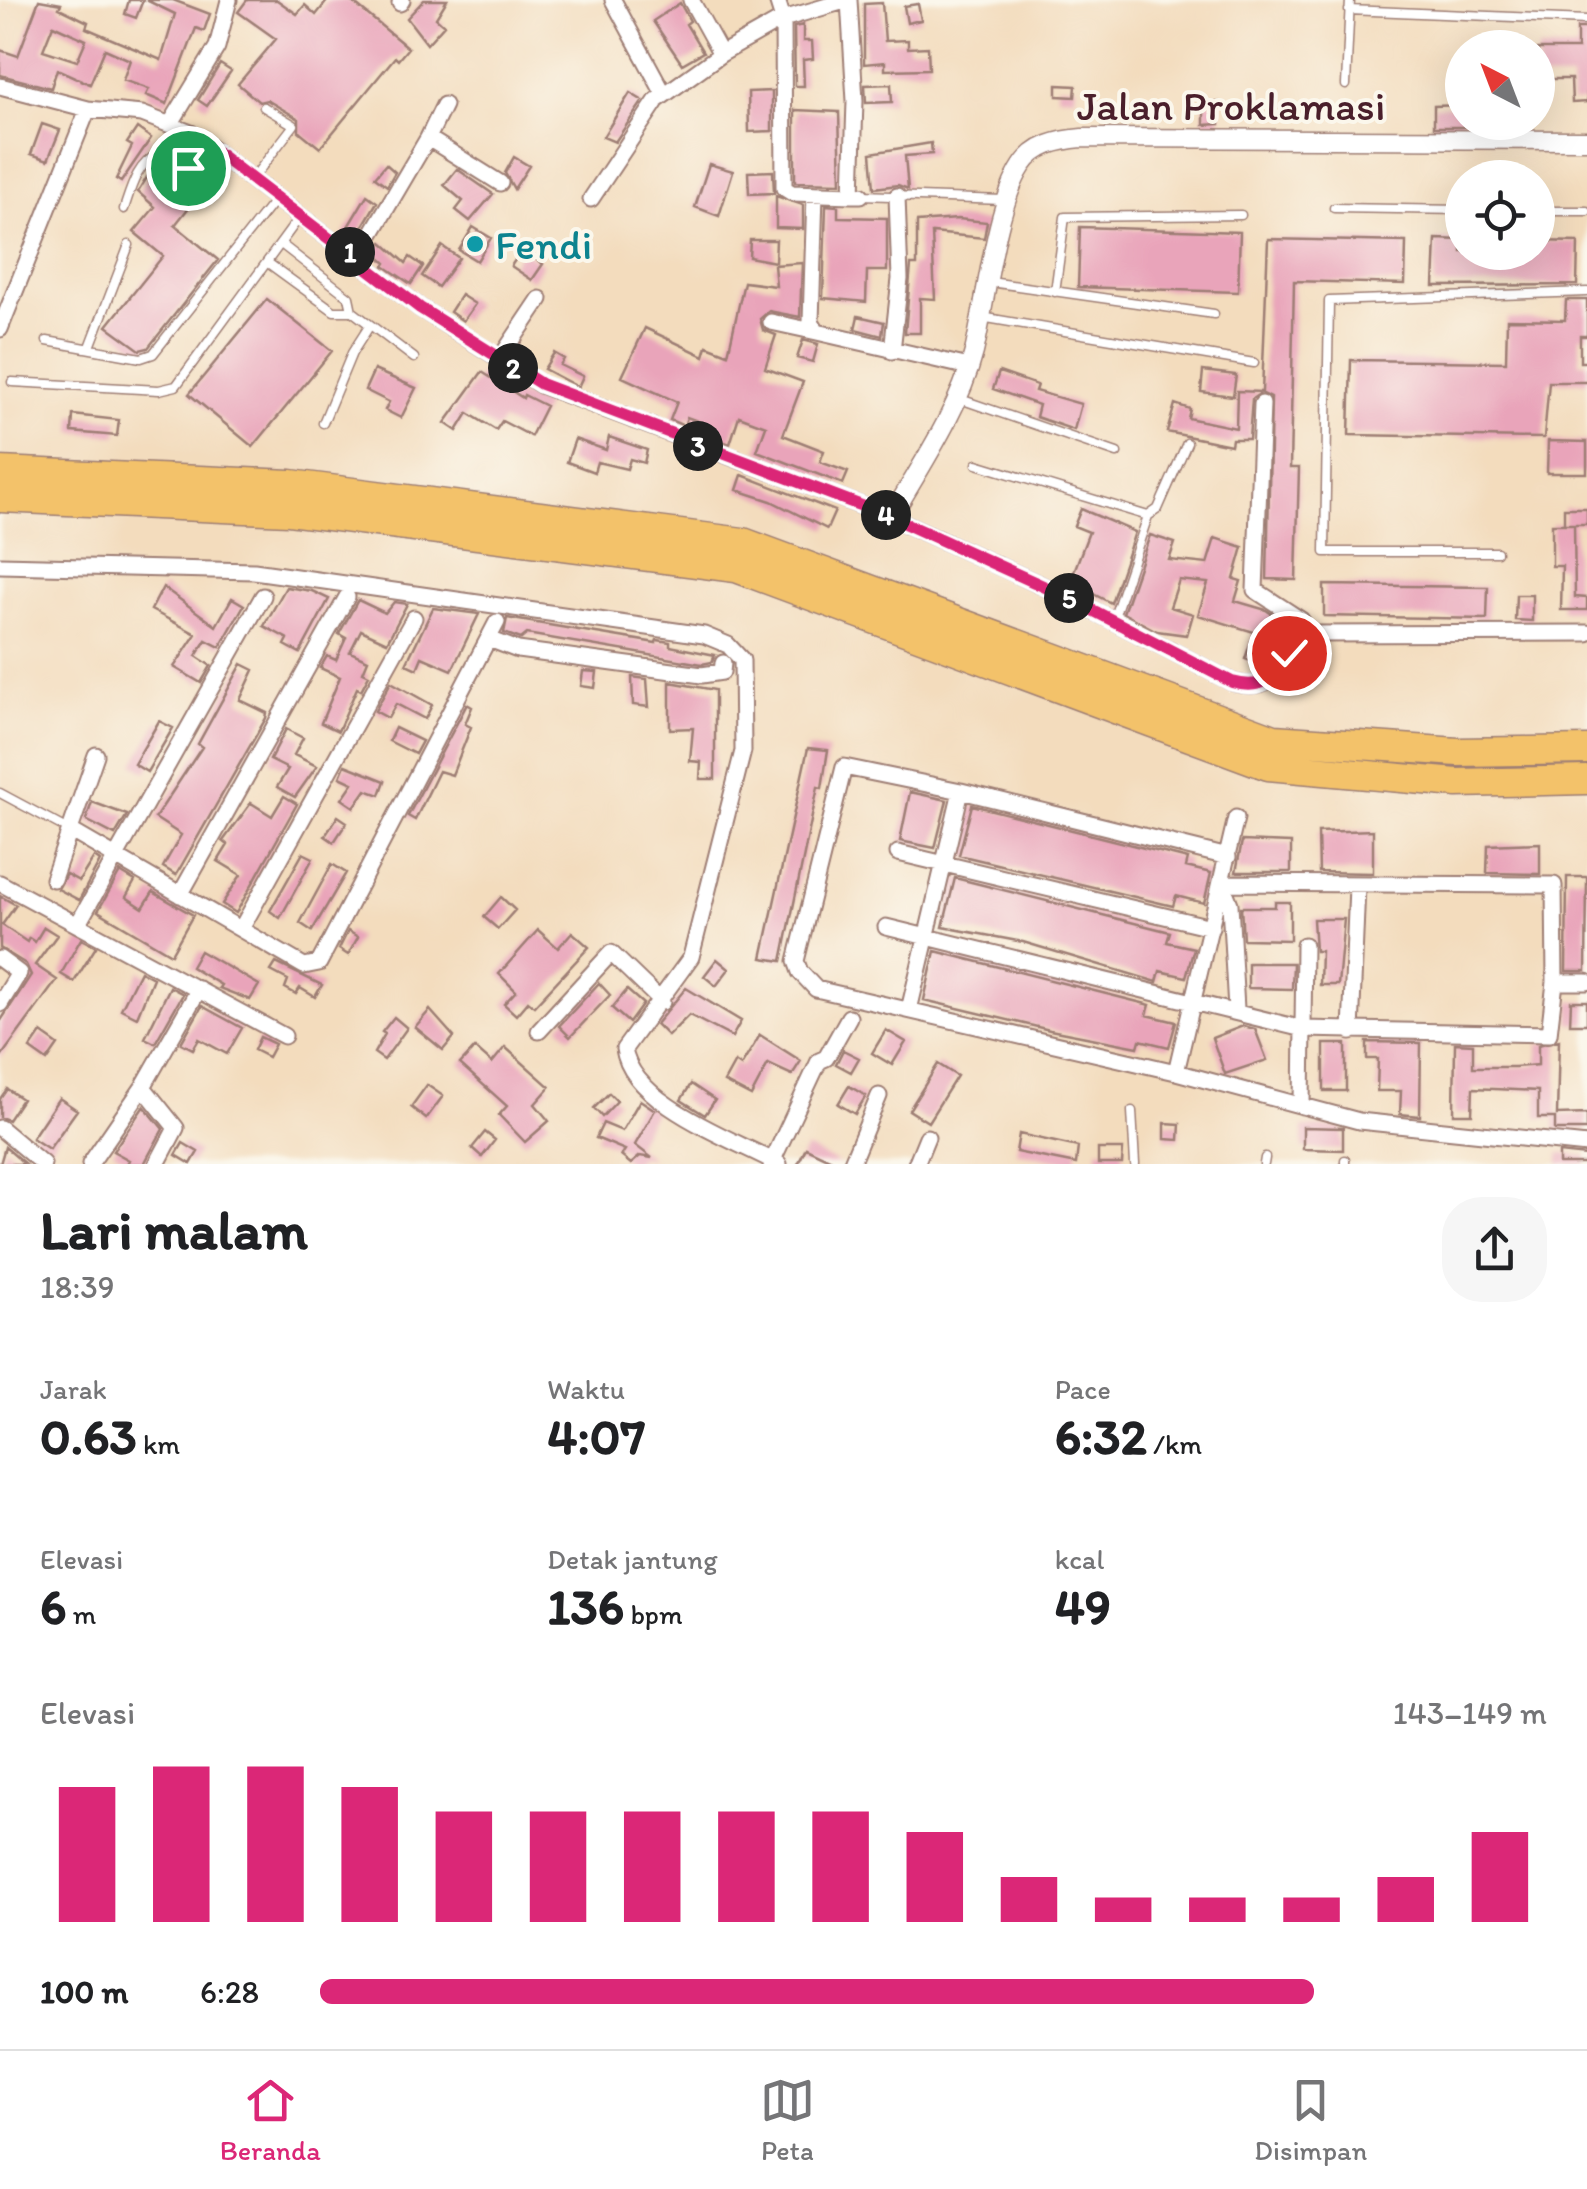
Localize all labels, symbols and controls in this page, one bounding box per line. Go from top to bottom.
north arrow [1445,30,1555,140]
map controls [1445,30,1555,270]
street label: Jalan Proklamasi [1077,80,1385,131]
pin [146,126,231,211]
icon: arrive [161,141,216,196]
button: locate [1445,160,1555,270]
place label: Fendi [495,219,592,270]
pin: 1 [325,227,375,277]
marker: Fendi [464,233,486,255]
text: 1 [344,235,357,269]
pin: 2 [488,343,538,393]
text: 2 [506,351,520,385]
pin: 3 [673,421,723,471]
text: 3 [690,429,706,463]
pin: 4 [861,490,911,540]
text: 4 [878,498,894,532]
pin: 5 [1044,573,1094,623]
text: 5 [1062,581,1076,615]
pin [1247,611,1332,696]
icon: check [1262,626,1317,681]
text: Lari malam [40,1197,308,1263]
button: share [1442,1197,1547,1302]
text: 18:39 [40,1268,114,1306]
text: Jarak [40,1372,107,1406]
text: Waktu [547,1372,625,1406]
text: Pace [1055,1372,1111,1406]
text: 0.63 [40,1406,137,1467]
text: 4:07 [547,1406,645,1467]
text: 6:32 [1055,1406,1147,1467]
text: km [137,1427,180,1461]
text: /km [1147,1427,1202,1461]
text: Elevasi [40,1542,123,1576]
text: Detak jantung [547,1542,718,1576]
text: kcal [1055,1542,1104,1576]
text: 6 [40,1576,66,1637]
text: 136 [547,1576,624,1637]
text: 49 [1055,1576,1111,1637]
text: m [66,1597,96,1631]
text: bpm [624,1597,682,1631]
text: Elevasi [40,1694,135,1732]
text: 143–149 m [1393,1694,1547,1732]
text: 100 m [40,1973,128,2011]
text: 6:28 [200,1973,259,2011]
tab: Beranda [220,2073,321,2167]
tab: Peta [760,2073,815,2167]
tab: Disimpan [1254,2073,1367,2167]

